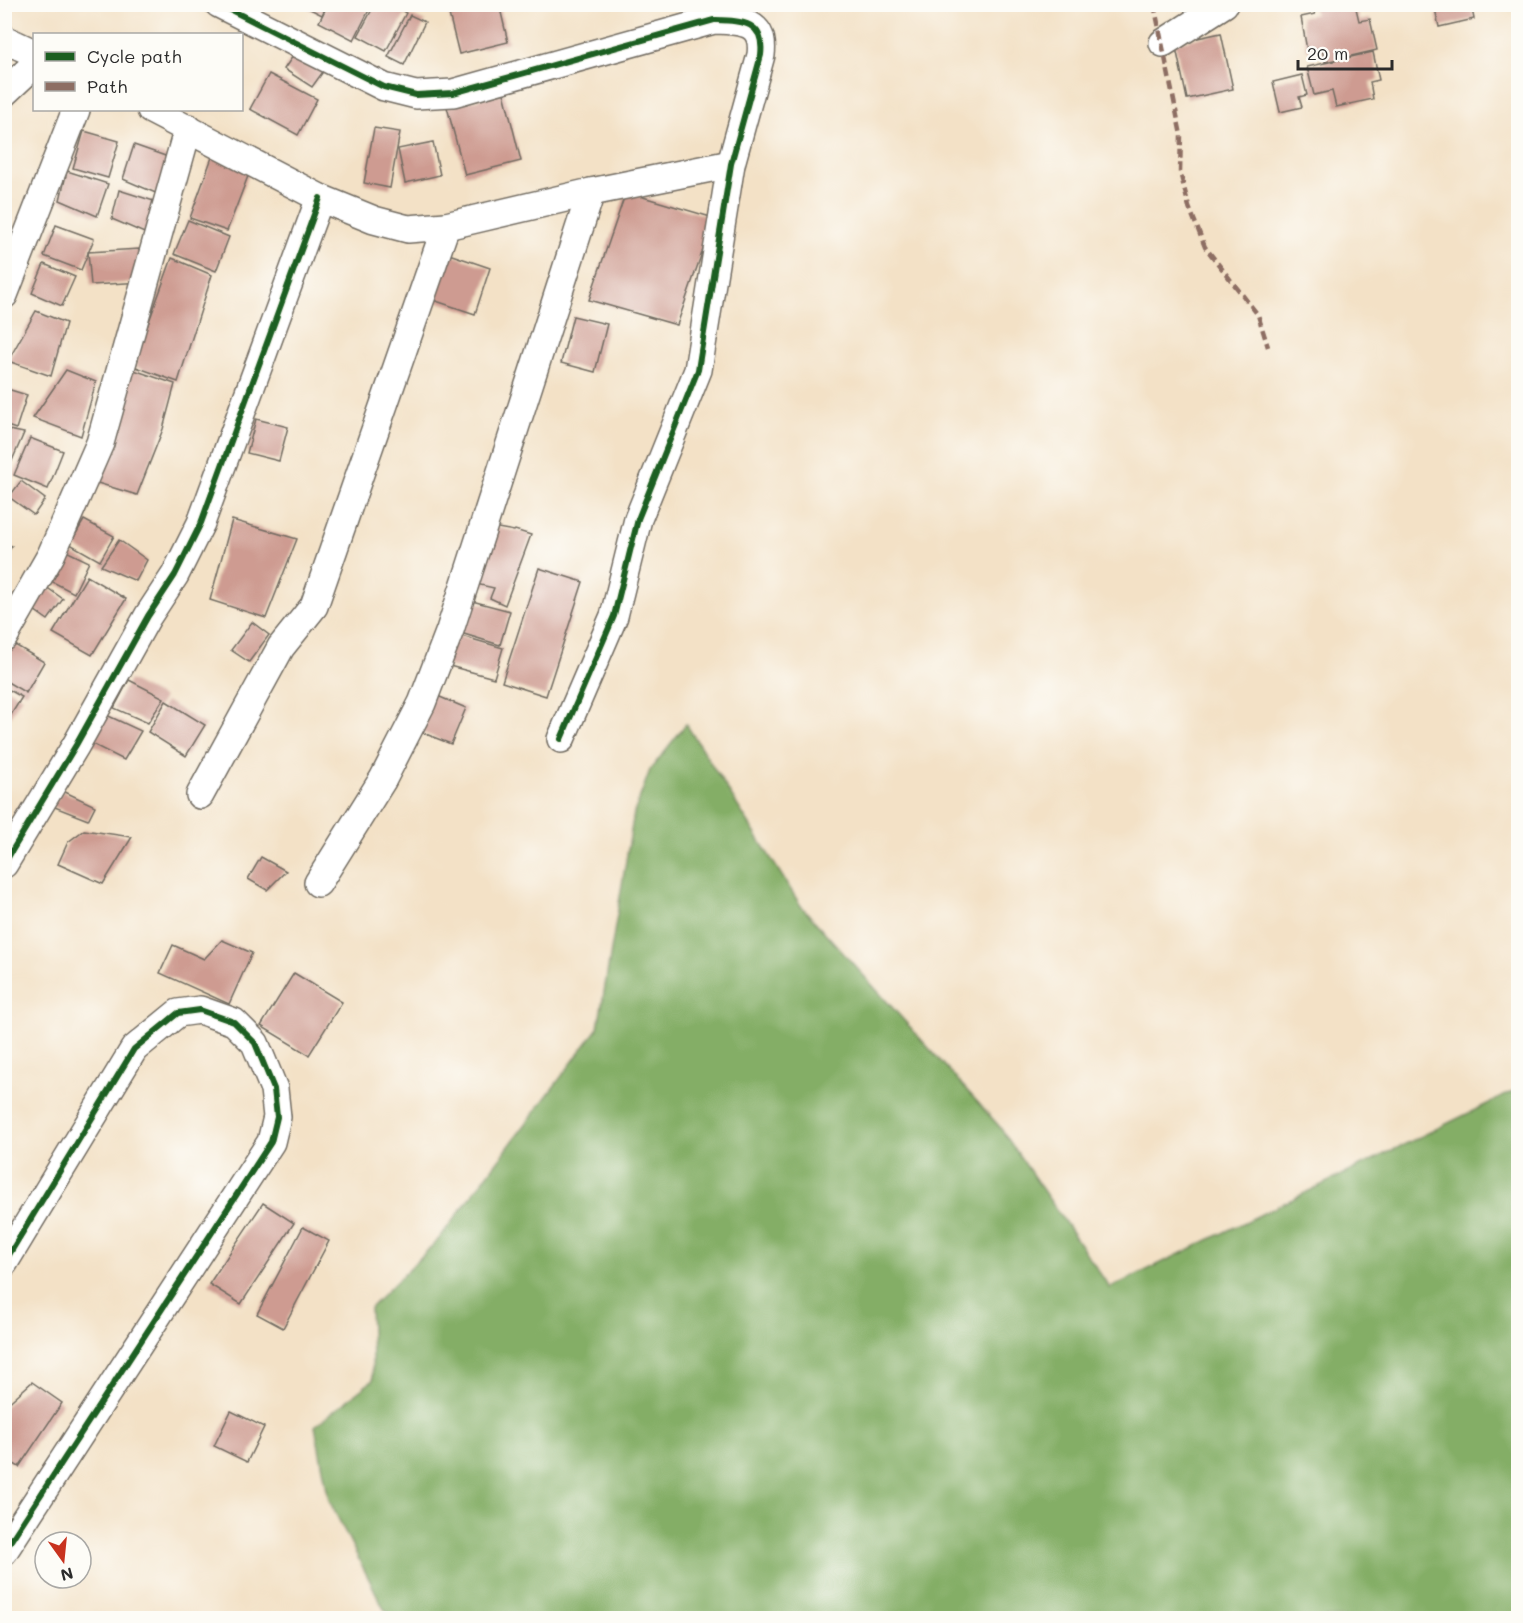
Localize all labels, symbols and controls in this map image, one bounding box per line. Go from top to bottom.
legend [33,33,243,111]
scale bar [1298,33,1392,71]
text: 20 m [1307,41,1348,65]
text: Cycle path [87,44,182,68]
text: Path [87,74,127,98]
north arrow [33,1530,93,1590]
text: N [58,1563,76,1587]

